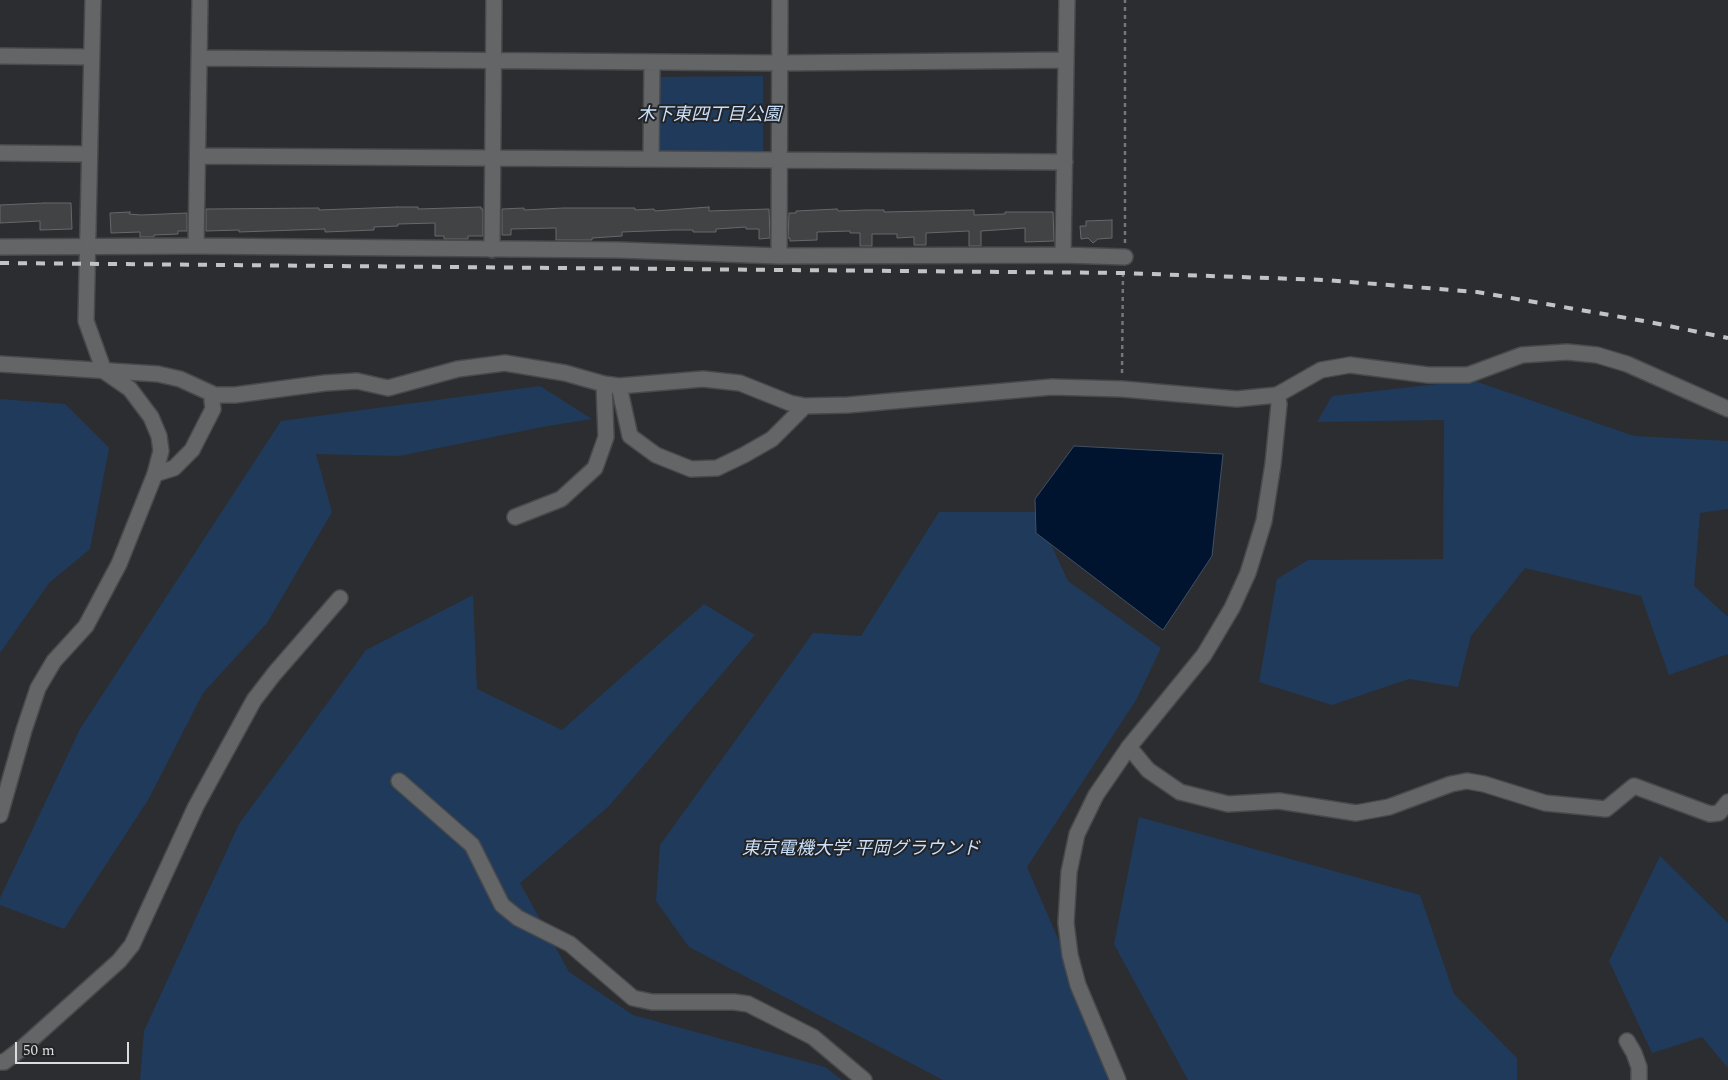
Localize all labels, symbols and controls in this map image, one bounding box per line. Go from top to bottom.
park label: 木下東四丁目公園 [637,105,781,127]
park label: 東京電機大学 平岡グラウンド [742,839,980,861]
scale bar [18,1032,131,1064]
text: 50 m [23,1039,55,1062]

